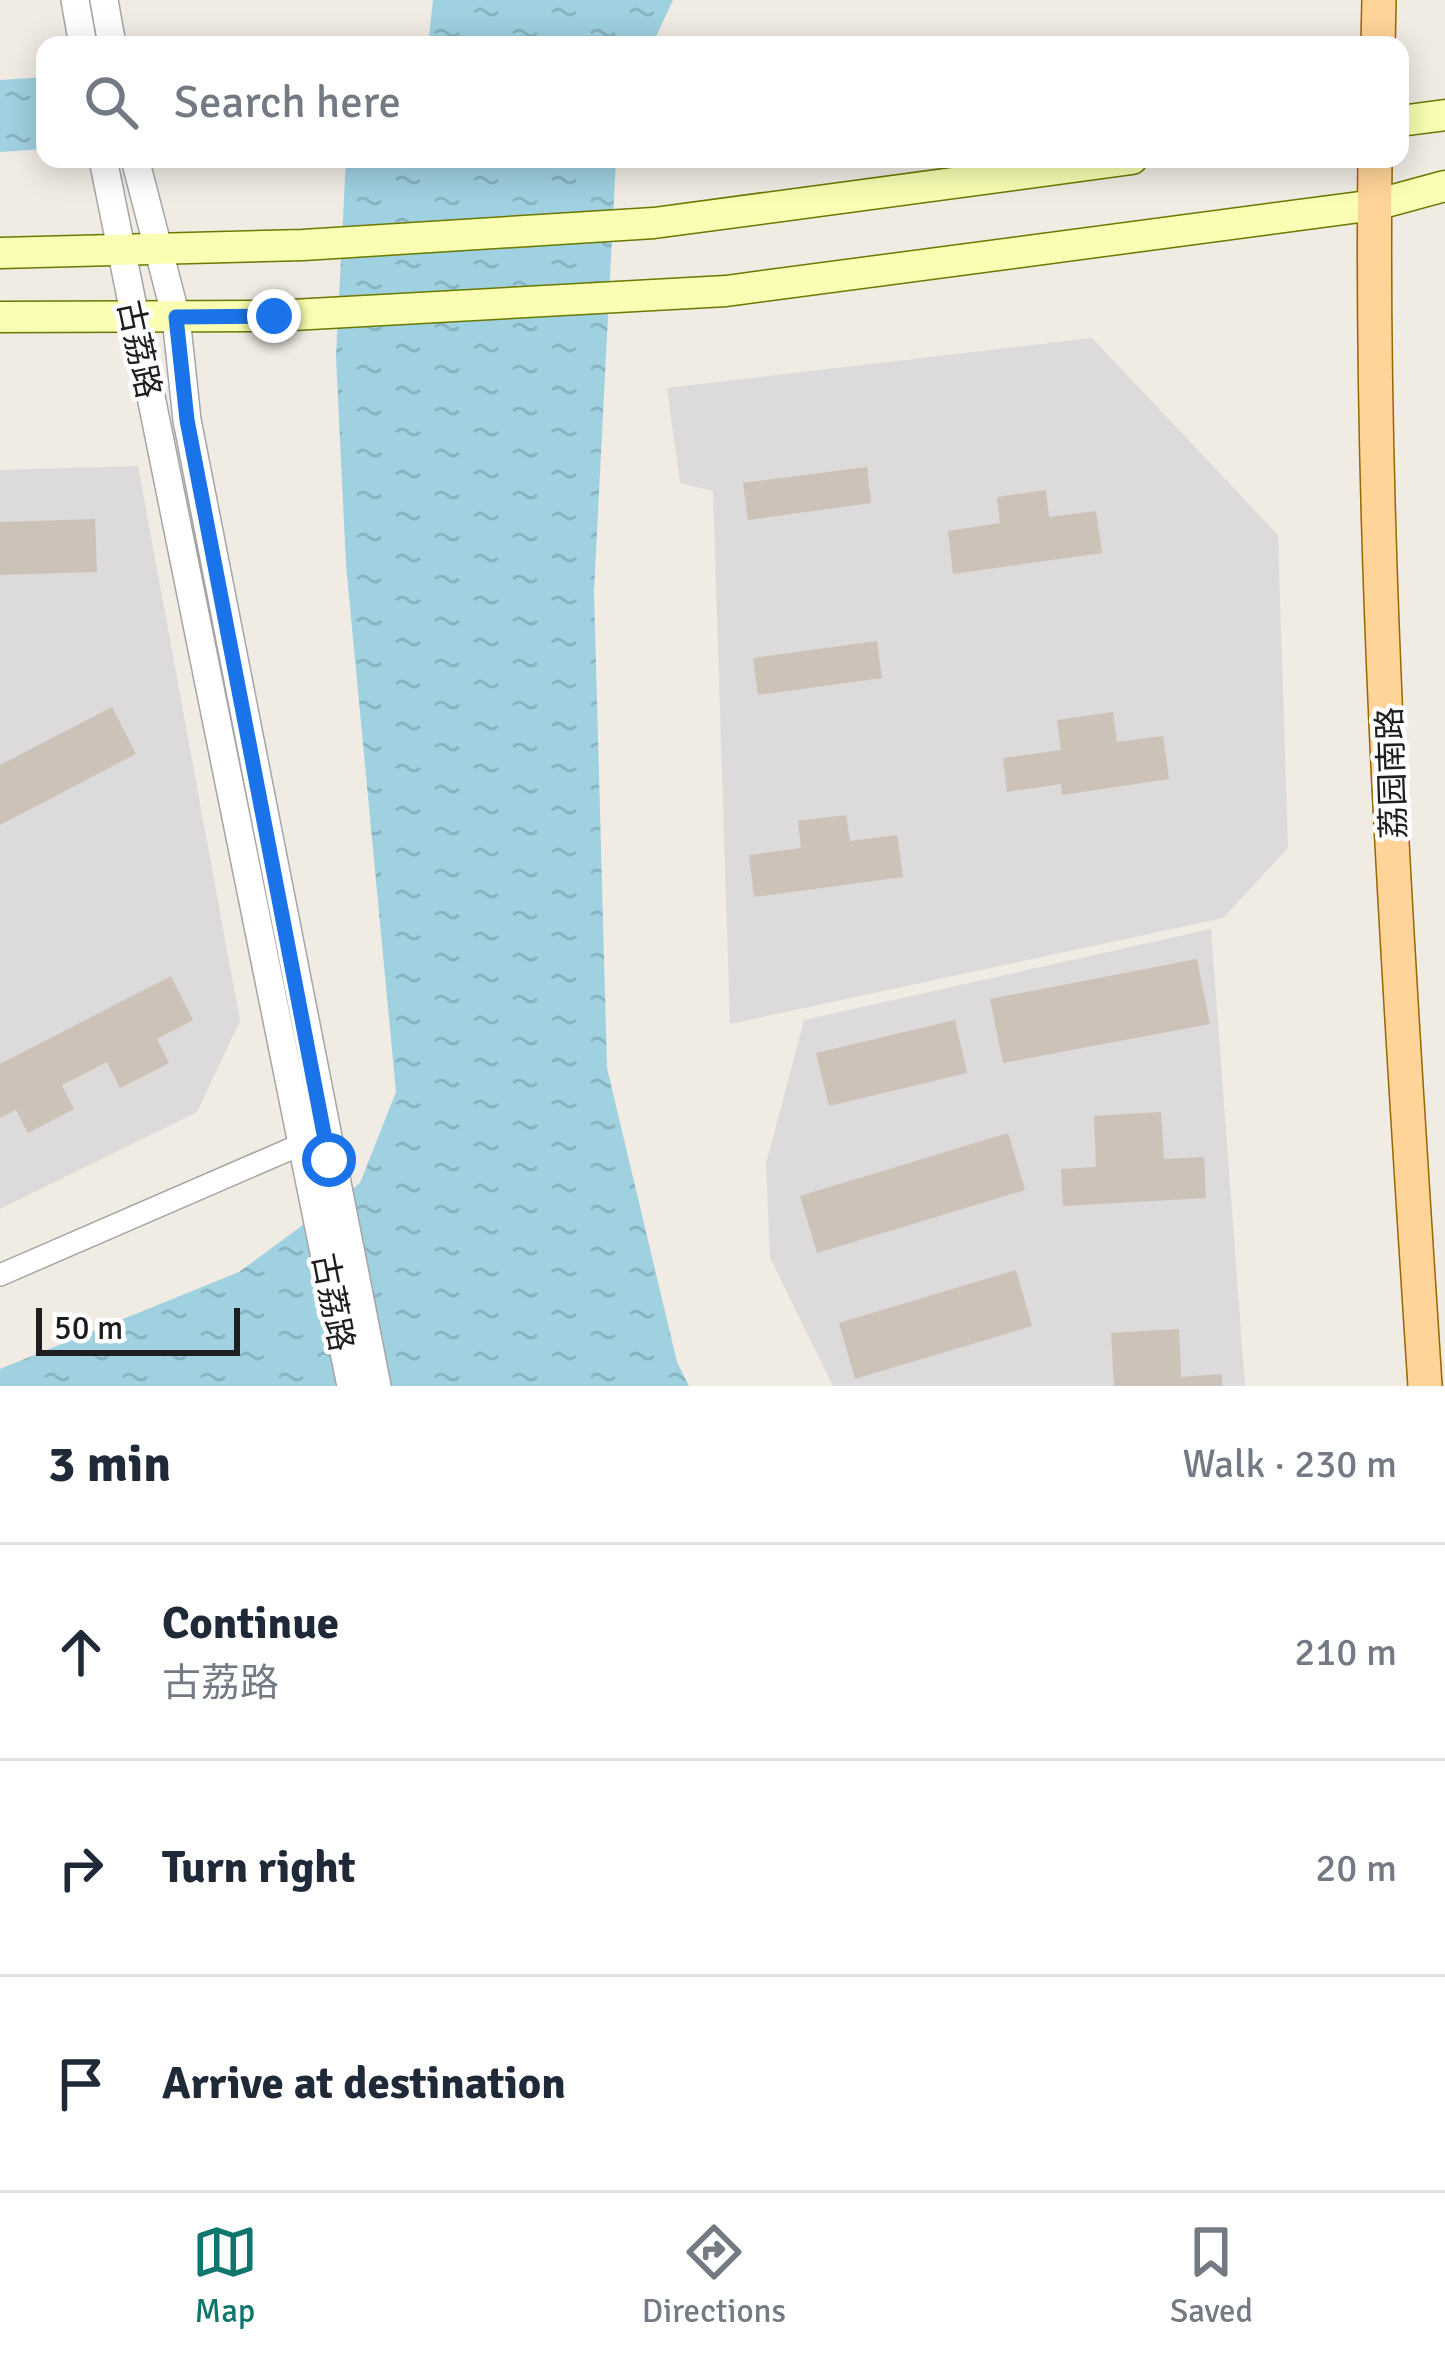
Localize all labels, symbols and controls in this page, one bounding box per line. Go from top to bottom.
search box [36,36,1409,168]
icon: search [78,69,144,135]
text: Search here [174,75,401,130]
route end [247,289,301,343]
street label: 古荔路 [108,297,169,402]
street label: 荔园南路 [1370,706,1415,840]
route start [302,1133,356,1187]
street label: 古荔路 [303,1250,362,1355]
scale bar [36,1302,240,1355]
text: 50 m [54,1308,123,1349]
text: 3 min [48,1433,171,1496]
text: Walk · 230 m [1183,1440,1397,1488]
text: Continue [162,1596,339,1651]
icon: ahead [48,1619,114,1685]
text: 210 m [1294,1628,1397,1676]
text: 古荔路 [162,1659,279,1707]
icon: right [48,1835,114,1901]
text: Turn right [162,1840,356,1895]
text: 20 m [1315,1844,1397,1892]
icon: arrive [48,2051,114,2117]
text: Arrive at destination [162,2056,566,2111]
tab: Map [192,2219,258,2332]
tab: Directions [642,2219,786,2332]
tab: Saved [1170,2219,1253,2332]

